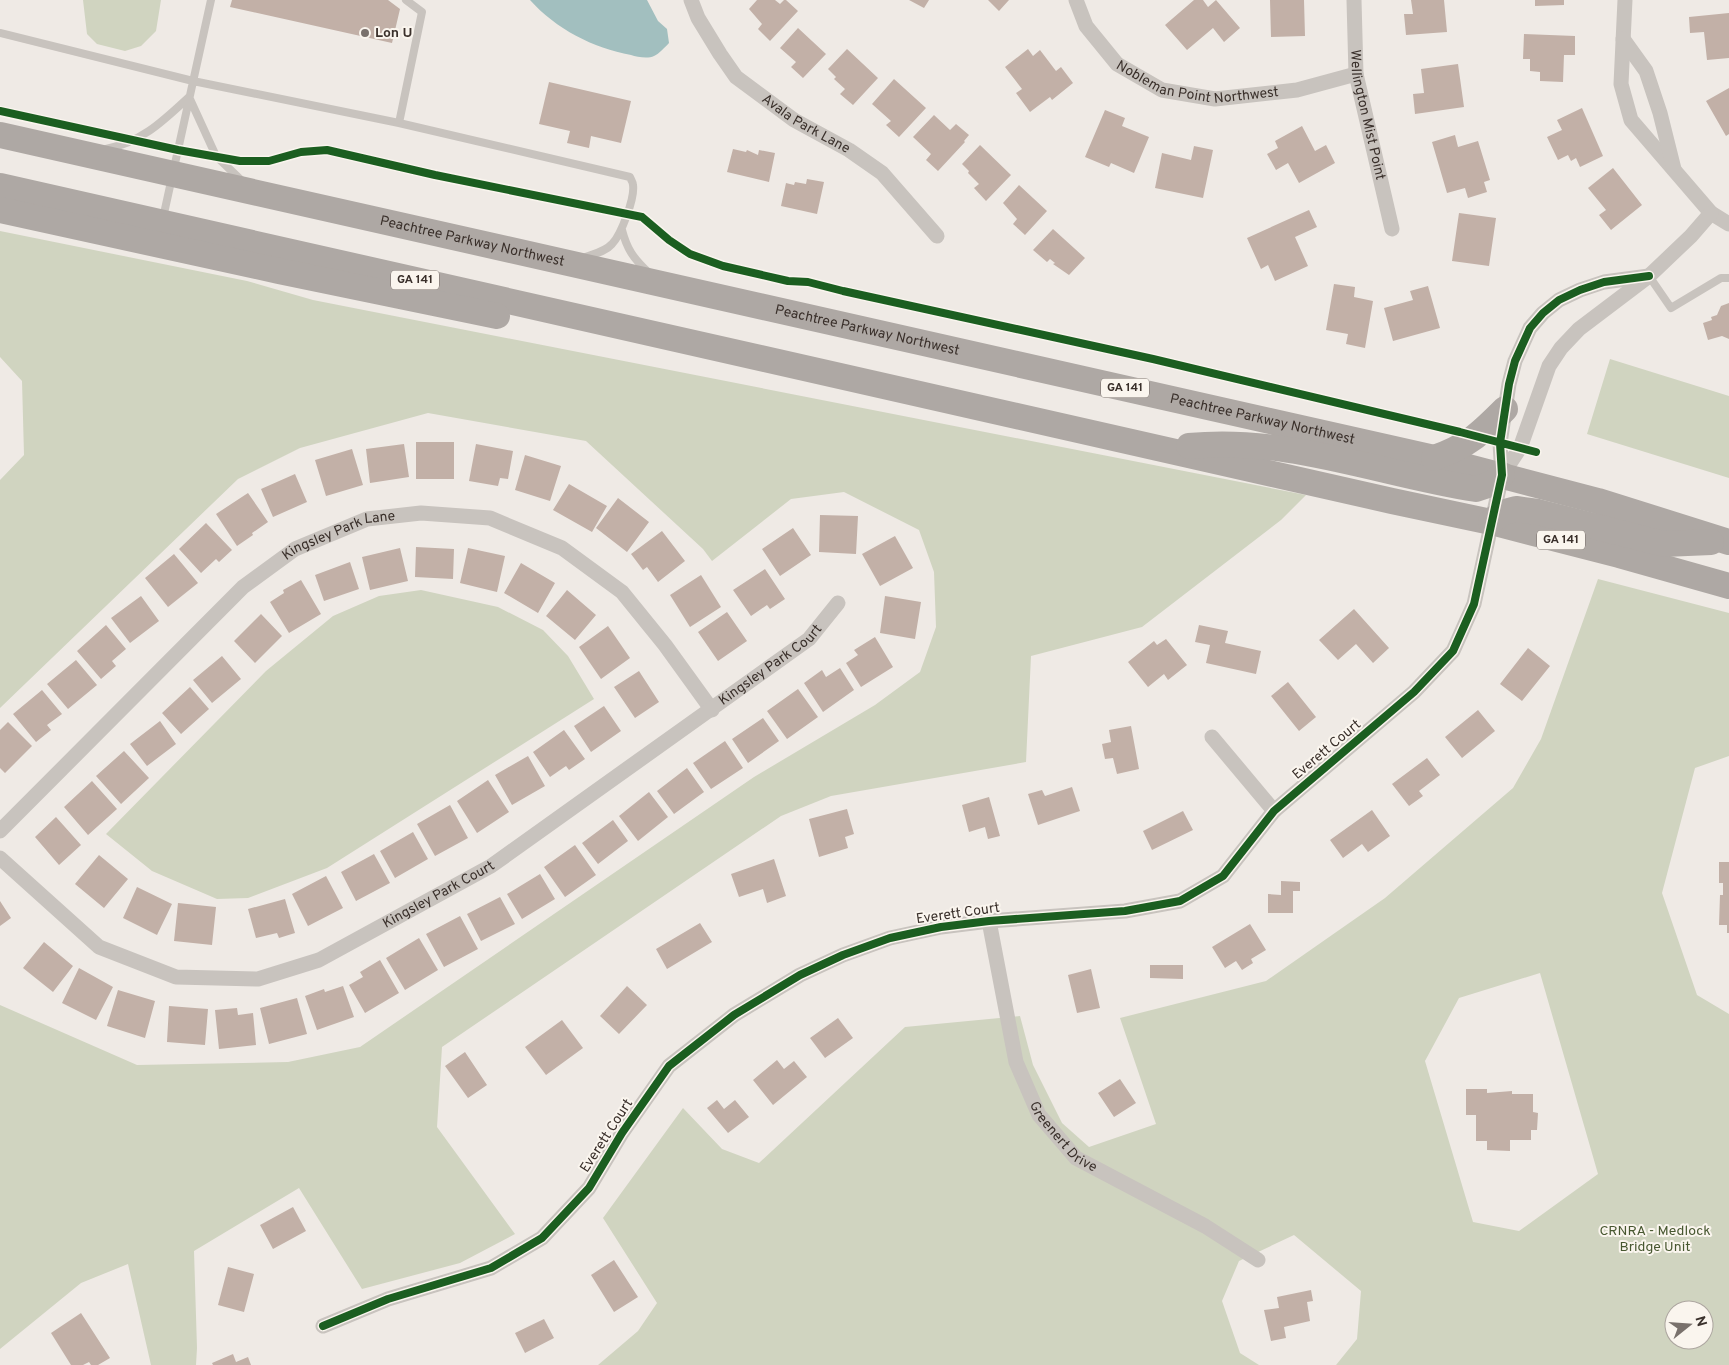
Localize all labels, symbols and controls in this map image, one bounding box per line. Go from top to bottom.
place label: Lon U [375,25,412,42]
marker: Lon U [359,27,371,39]
street label: Wellington Mist Point [1347,49,1389,182]
street label: Nobleman Point Northwest [1113,57,1280,108]
street label: Avala Park Lane [758,91,853,157]
street label: Peachtree Parkway Northwest [378,212,566,270]
road number: GA 141 [391,270,439,290]
street label: Peachtree Parkway Northwest [773,301,961,359]
road number: GA 141 [1101,378,1149,398]
street label: Peachtree Parkway Northwest [1168,390,1356,448]
street label: Kingsley Park Lane [279,507,396,564]
road number: GA 141 [1537,530,1585,550]
street label: Kingsley Park Court [715,621,826,709]
street label: Everett Court [1289,716,1365,784]
street label: Kingsley Park Court [380,857,498,932]
street label: Everett Court [915,900,1001,928]
street label: Everett Court [577,1096,637,1176]
street label: Greenert Drive [1026,1099,1100,1176]
park label: CRNRA - Medlock Bridge Unit [1599,1223,1711,1256]
north arrow [1664,1300,1714,1350]
text: N [1690,1314,1710,1329]

